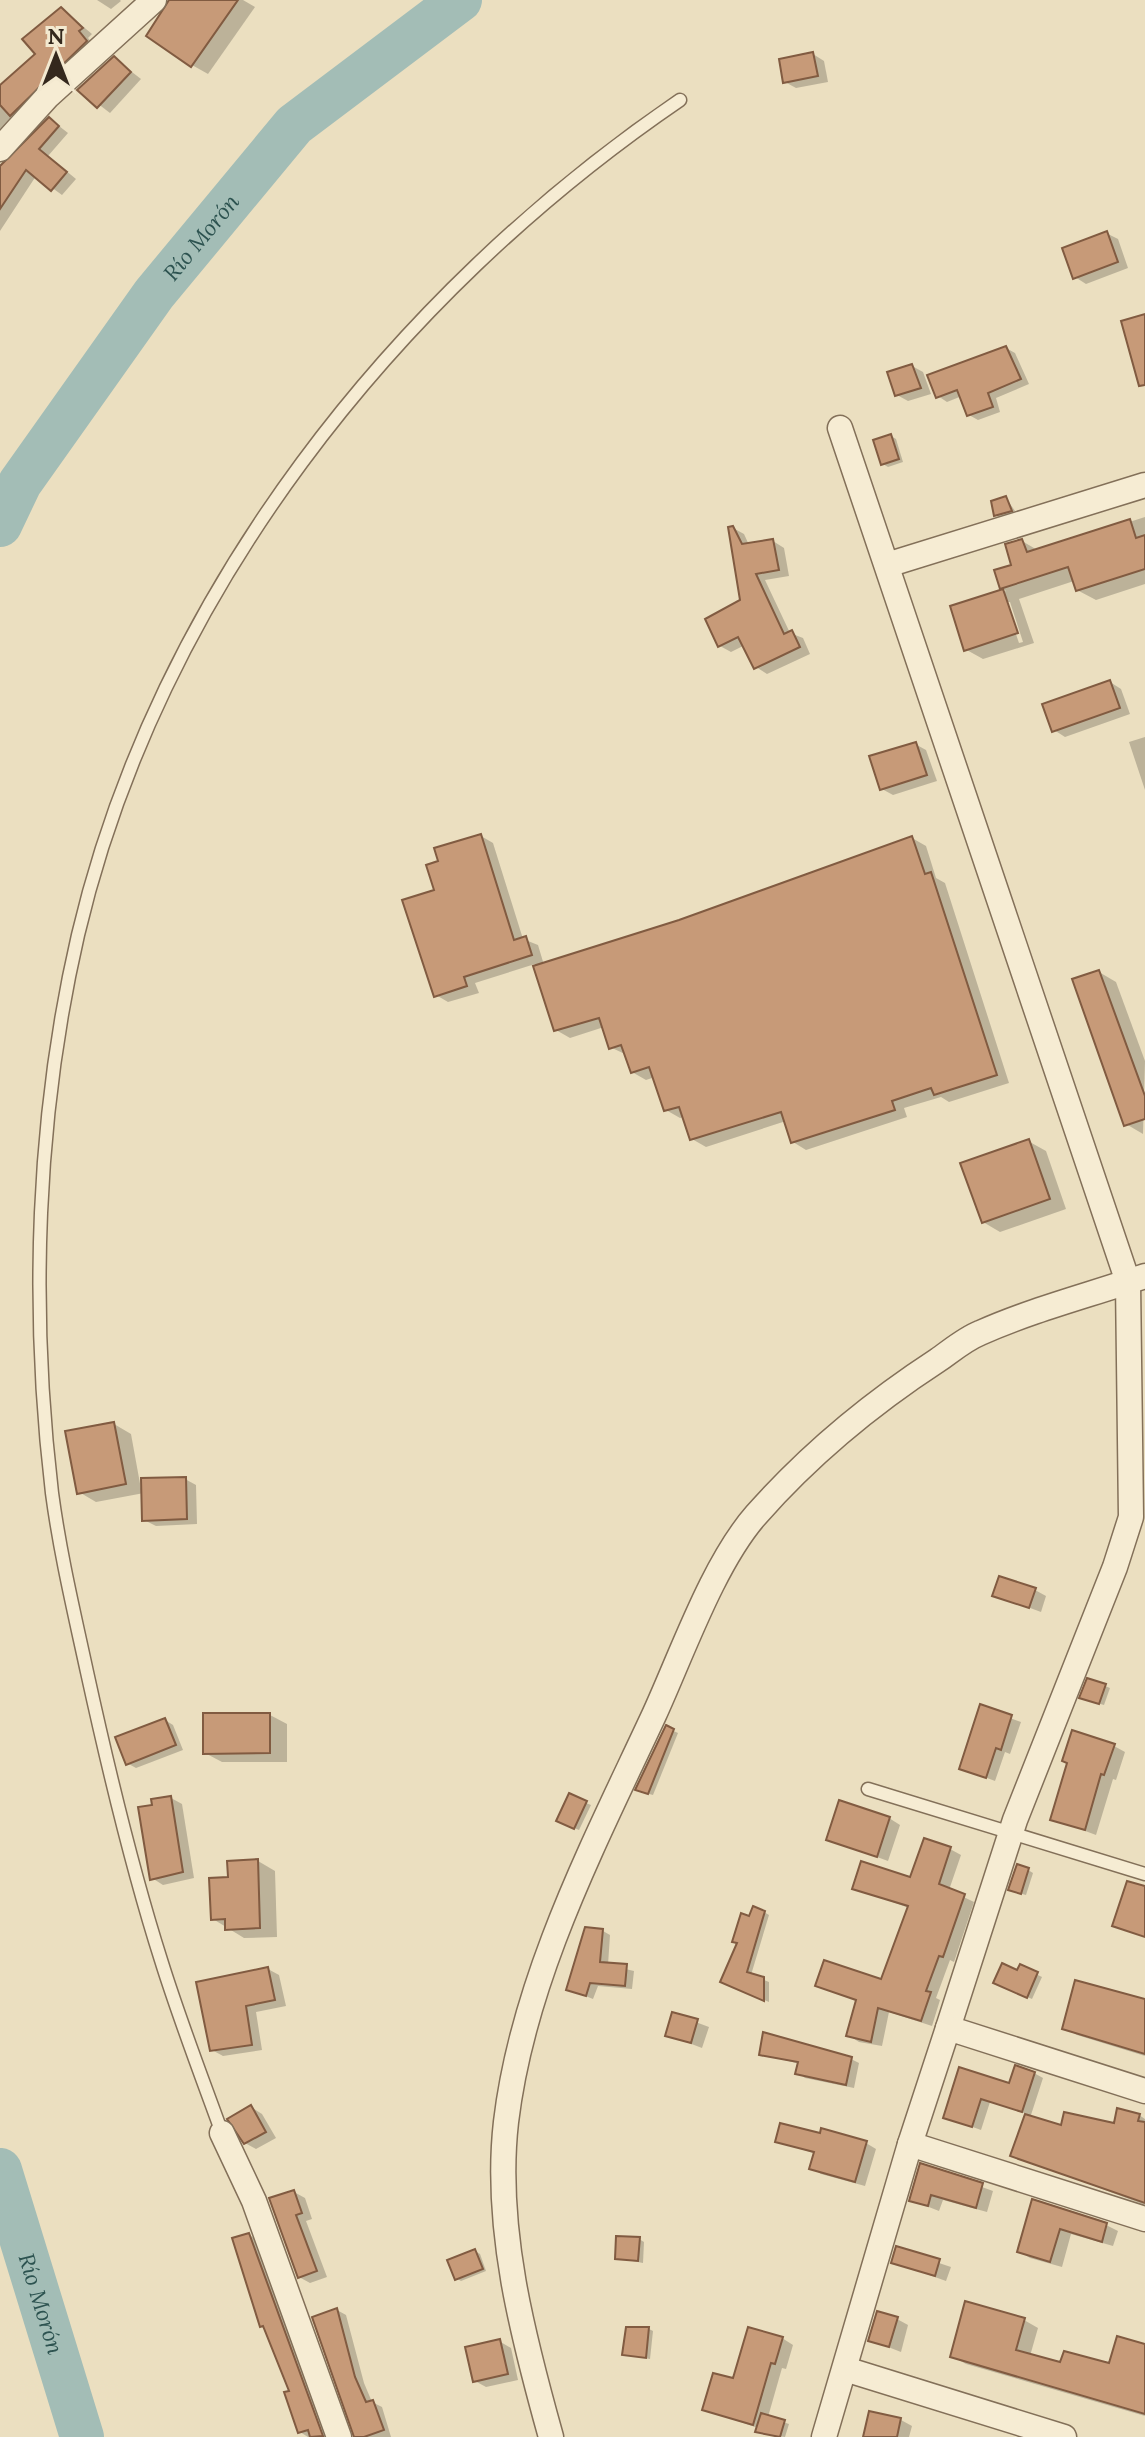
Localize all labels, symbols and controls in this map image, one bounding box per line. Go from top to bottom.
north arrow [16,16,96,96]
text: N [47,22,65,50]
water label: Río Morón [157,188,245,286]
water label: Río Morón [12,2250,70,2358]

